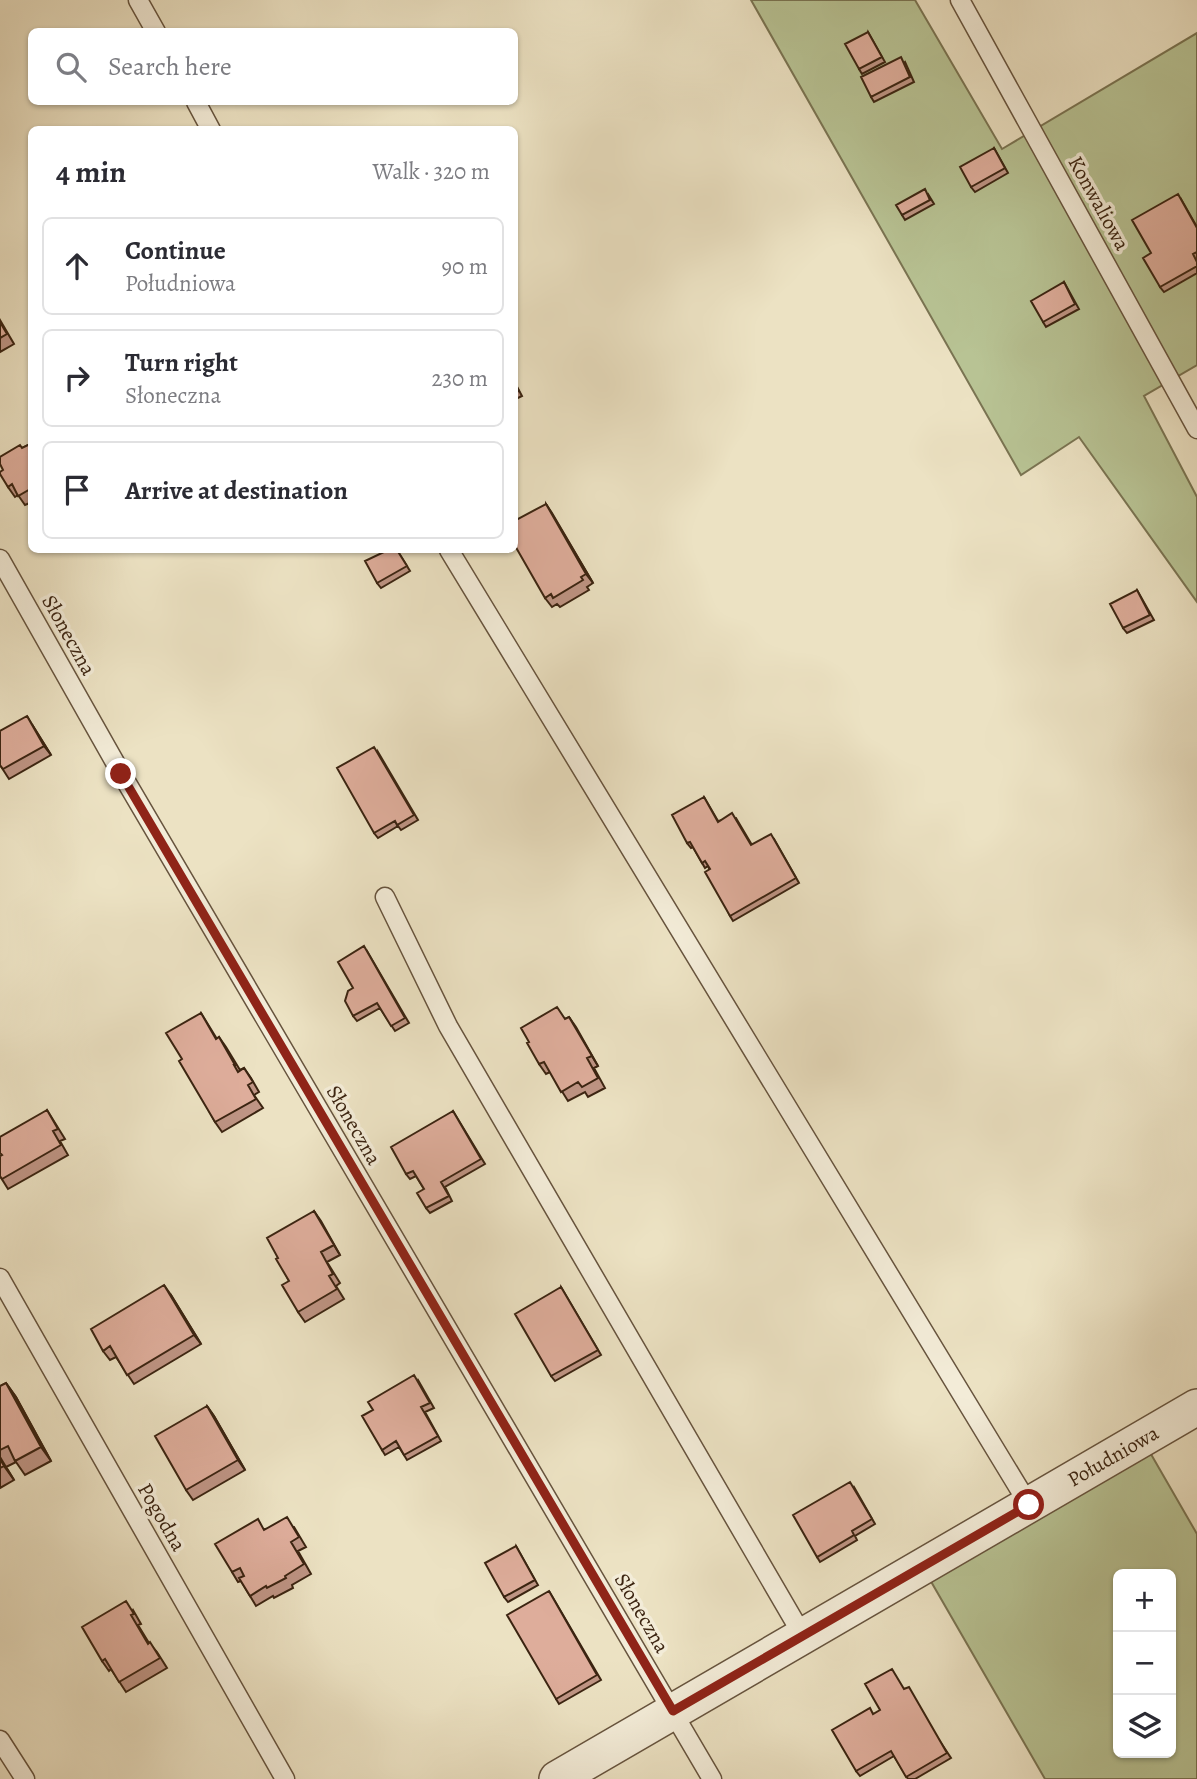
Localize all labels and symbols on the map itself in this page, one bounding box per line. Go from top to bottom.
street label: Konwaliowa [1062,151,1137,255]
street label: Słoneczna [35,590,103,680]
route end [105,758,136,789]
street label: Słoneczna [320,1080,388,1170]
street label: Południowa [1062,1418,1164,1493]
street label: Pogodna [131,1478,193,1556]
route start [1013,1489,1044,1520]
street label: Słoneczna [608,1568,676,1658]

